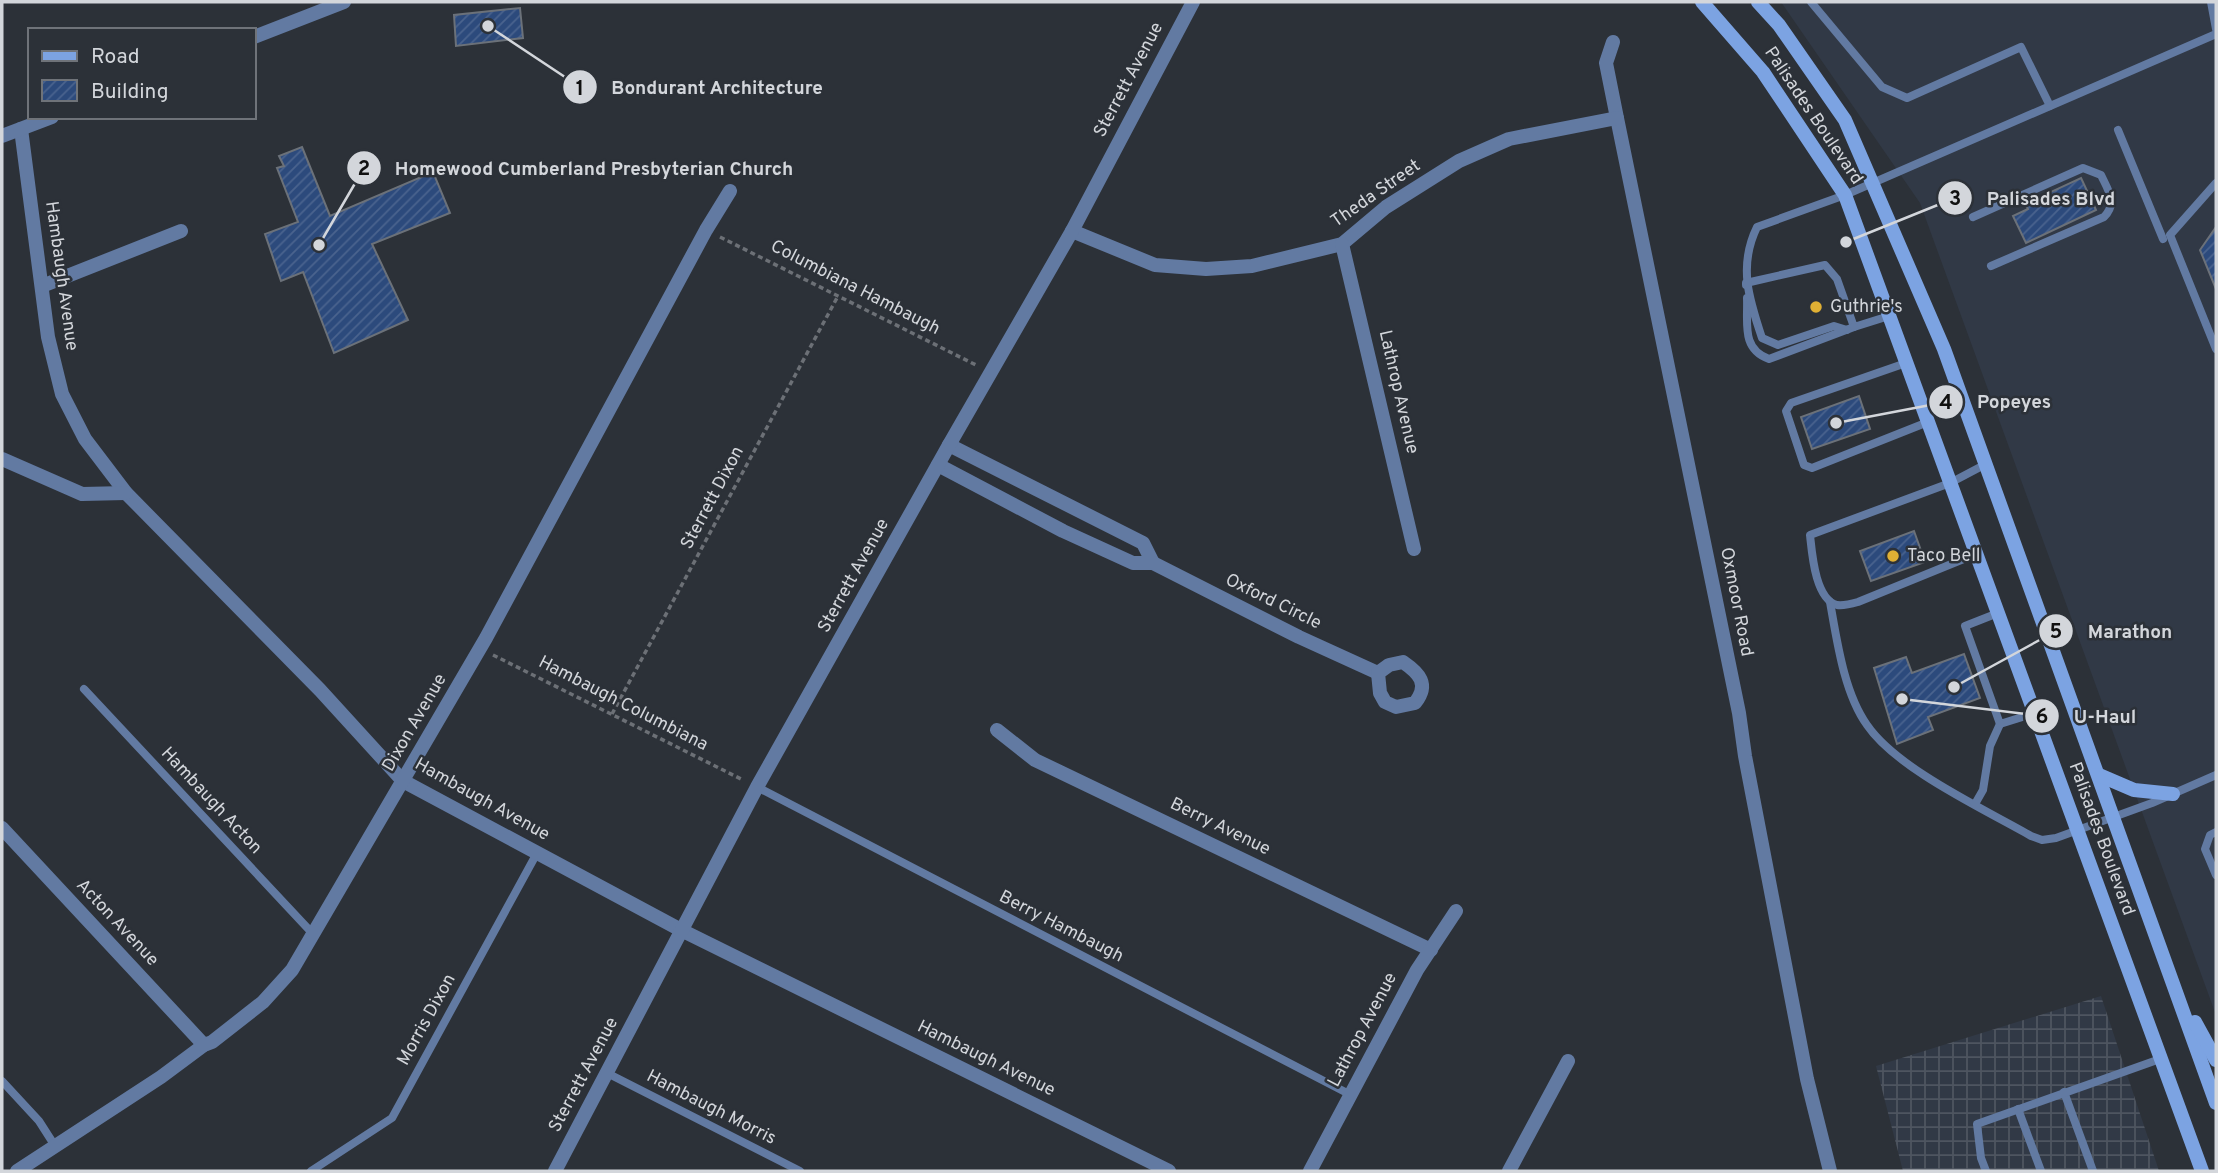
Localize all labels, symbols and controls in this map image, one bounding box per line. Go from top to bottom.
street label: Sterrett Avenue [1089,18,1169,142]
legend [28,28,256,119]
street label: Palisades Boulevard [1758,43,1868,189]
text: Road [91,44,140,71]
callout: Bondurant Architecture [562,67,837,107]
text: 1 [576,76,584,103]
text: Bondurant Architecture [611,77,823,101]
text: Building [91,79,169,106]
callout: Homewood Cumberland Presbyterian Church [346,148,808,188]
street label: Theda Street [1327,155,1425,233]
text: 2 [358,156,370,183]
text: Homewood Cumberland Presbyterian Church [395,158,793,182]
callout: Palisades Blvd [1938,178,2129,218]
text: 3 [1949,186,1961,213]
text: Palisades Blvd [1987,188,2115,212]
street label: Hambaugh Avenue [39,200,83,352]
street label: Columbiana Hambaugh [766,235,944,341]
place label: Guthrie's [1830,296,1903,319]
marker: Guthrie's [1808,299,1824,315]
street label: Lathrop Avenue [1373,328,1423,456]
callout: Popeyes [1928,382,2065,422]
text: 4 [1939,390,1953,417]
text: Popeyes [1977,391,2051,415]
street label: Sterrett Dixon [676,443,750,553]
street label: Sterrett Avenue [813,515,895,637]
street label: Oxmoor Road [1714,545,1758,659]
place label: Taco Bell [1907,545,1981,568]
marker: Taco Bell [1885,548,1901,564]
street label: Oxford Circle [1221,569,1325,635]
callout: Marathon [2039,611,2186,651]
text: 5 [2050,619,2062,646]
text: Marathon [2088,621,2172,645]
street label: Hambaugh Columbiana [534,651,712,757]
street label: Dixon Avenue [378,670,452,776]
callout: U-Haul [2024,696,2150,736]
text: 6 [2036,704,2048,731]
text: U-Haul [2074,706,2136,730]
street label: Hambaugh Acton [155,743,267,859]
street label: Hambaugh Avenue [410,753,554,847]
street label: Palisades Boulevard [2063,759,2139,919]
street label: Berry Avenue [1166,793,1274,861]
street label: Acton Avenue [71,874,163,972]
street label: Berry Hambaugh [995,886,1127,968]
street label: Lathrop Avenue [1323,969,1403,1091]
street label: Morris Dixon [392,970,462,1070]
street label: Sterrett Avenue [544,1013,624,1137]
street label: Hambaugh Avenue [913,1016,1059,1102]
street label: Hambaugh Morris [642,1065,780,1151]

